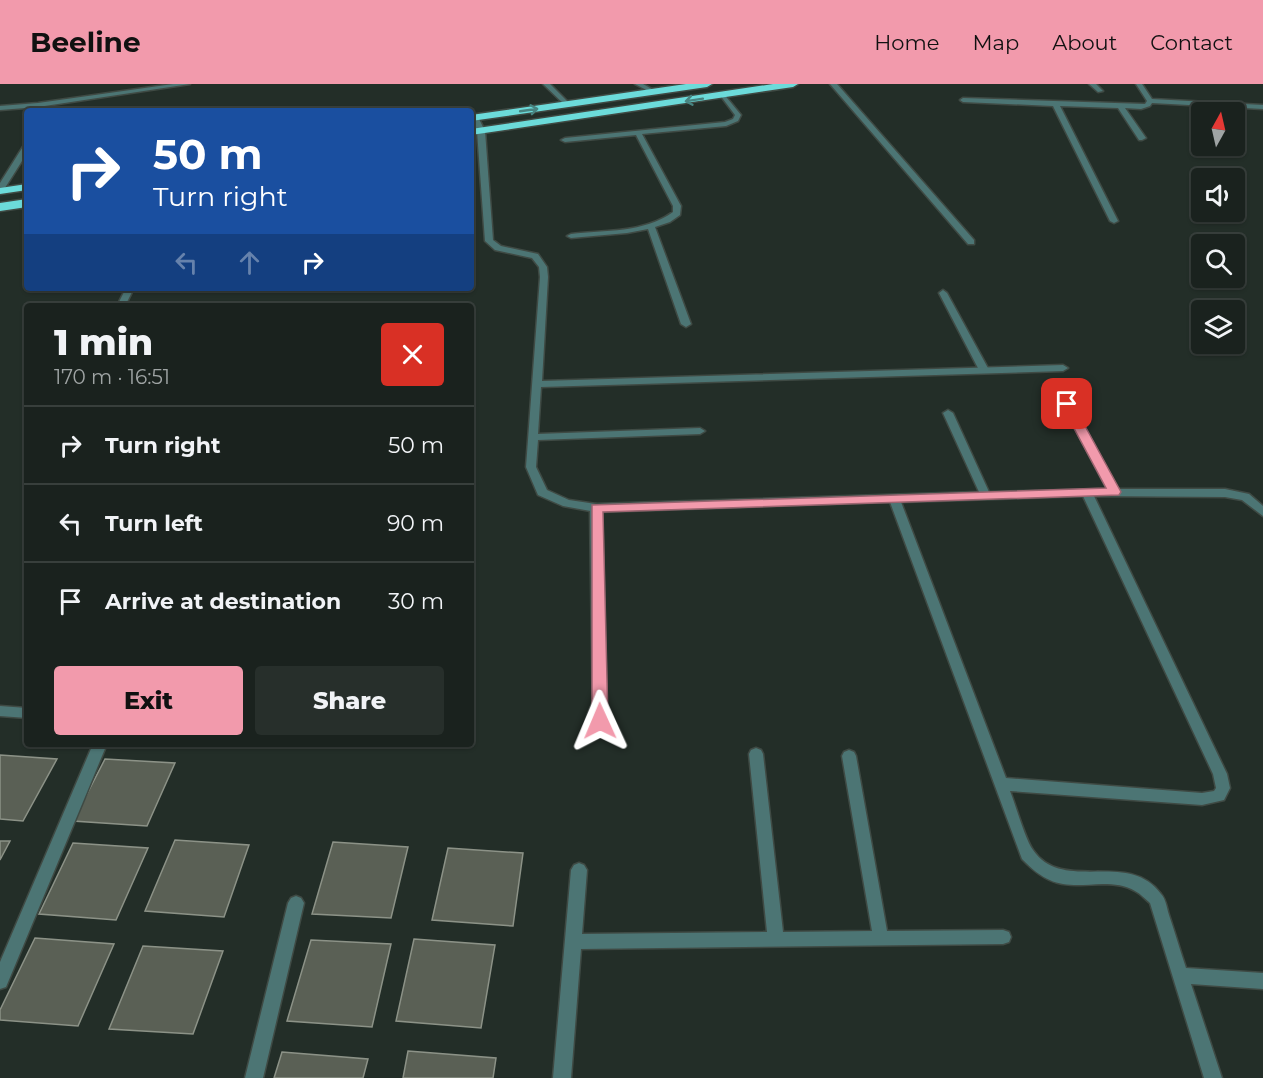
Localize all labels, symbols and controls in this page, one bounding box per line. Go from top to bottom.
text: Beeline [30,25,141,59]
text: Home [874,30,939,55]
text: Map [972,30,1019,55]
text: About [1052,30,1117,55]
text: Contact [1150,30,1233,55]
one-way arrow [684,95,704,106]
north arrow [1191,102,1245,156]
map controls [1191,102,1245,354]
one-way arrow [519,104,538,115]
text: 50 m [153,128,262,180]
icon: right [54,132,132,210]
button: sound [1191,168,1245,222]
text: Turn right [153,180,288,213]
button: search [1191,234,1245,288]
icon: left [170,246,203,279]
icon: ahead [233,246,266,279]
icon: right [296,246,329,279]
button: layers [1191,300,1245,354]
text: 1 min [54,320,153,364]
button: close [381,323,444,386]
text: 170 m · 16:51 [54,365,170,389]
pin [1041,378,1092,429]
icon: arrive [1050,387,1083,420]
icon: right [54,429,87,462]
text: Turn right [105,432,220,459]
text: 50 m [388,432,444,459]
icon: left [54,507,87,540]
text: Turn left [105,510,203,537]
text: 90 m [387,510,444,537]
icon: arrive [54,585,87,618]
text: Arrive at destination [105,588,341,615]
text: 30 m [388,588,444,615]
button: Exit [54,666,243,735]
button: Share [255,666,444,735]
position arrow [568,689,632,753]

